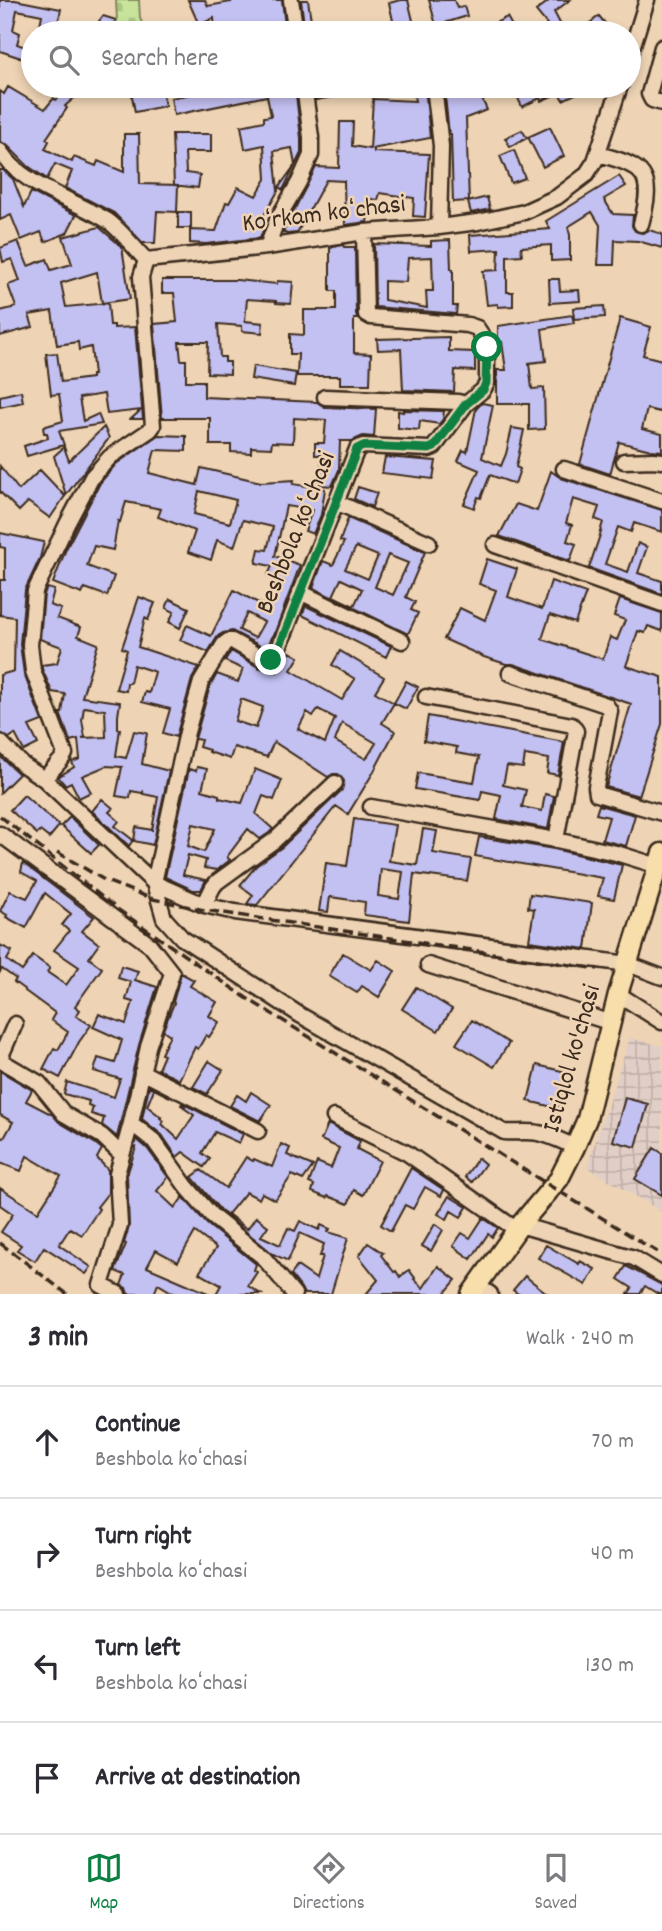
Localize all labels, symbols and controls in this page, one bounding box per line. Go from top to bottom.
search box [21,21,641,98]
icon: search [45,41,83,79]
text: Search here [101,41,219,78]
street label: Koʻrkam koʻchasi [240,187,408,243]
route start [471,331,502,362]
street label: Beshbola koʻchasi [248,446,346,620]
route end [255,644,286,675]
street label: Istiqlol ko'chasi [534,980,612,1137]
text: 3 min [28,1318,88,1361]
text: Walk · 240 m [526,1323,634,1356]
text: Continue [95,1407,180,1444]
icon: ahead [28,1423,66,1461]
text: 70 m [592,1426,634,1459]
text: Beshbola koʻchasi [95,1444,247,1477]
text: Turn right [95,1519,192,1556]
icon: right [28,1535,66,1573]
text: 40 m [591,1538,634,1571]
text: Beshbola koʻchasi [95,1556,247,1589]
text: Turn left [95,1631,181,1668]
icon: left [28,1647,66,1685]
text: 130 m [585,1650,634,1683]
text: Beshbola koʻchasi [95,1668,247,1701]
icon: arrive [28,1759,66,1797]
text: Arrive at destination [95,1760,300,1797]
tab: Map [85,1849,123,1918]
tab: Directions [293,1849,365,1918]
tab: Saved [535,1849,577,1918]

